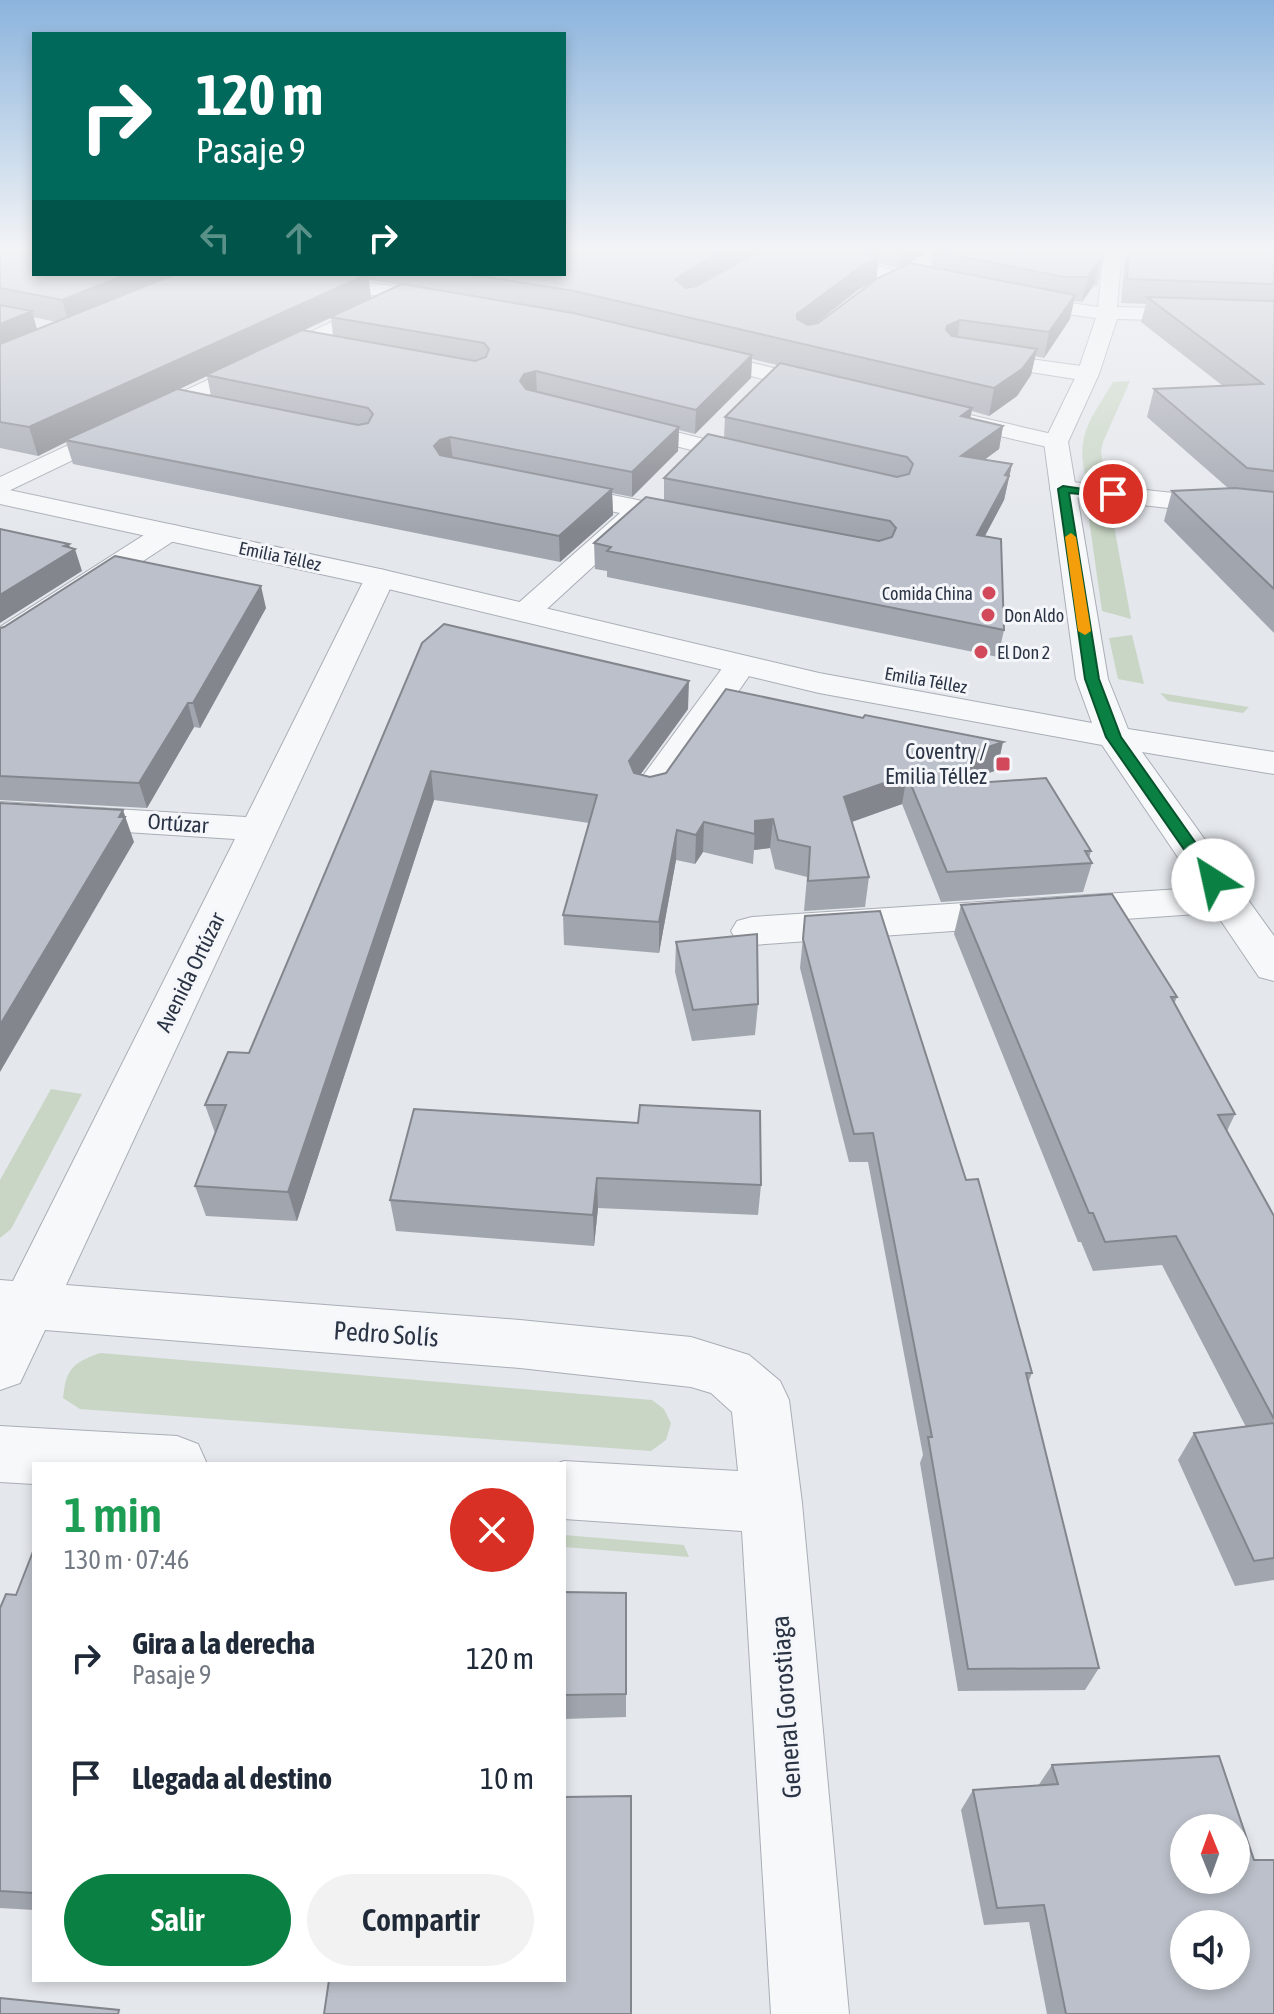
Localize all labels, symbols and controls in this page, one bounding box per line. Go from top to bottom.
text: 120 m [196,63,323,127]
icon: right [64,64,168,168]
text: Pasaje 9 [196,129,306,171]
icon: left [193,216,237,260]
icon: ahead [277,216,321,260]
icon: right [361,216,405,260]
pin [1079,460,1147,528]
icon: arrive [1091,472,1135,516]
street label: Emilia Téllez [237,537,324,575]
place label: Comida China [882,583,973,604]
marker: Comida China [980,584,998,602]
place label: Don Aldo [1004,605,1064,626]
marker: Don Aldo [979,606,997,624]
place label: El Don 2 [997,642,1050,663]
marker: El Don 2 [972,643,990,661]
street label: Emilia Téllez [883,662,969,698]
place label: Coventry / Emilia Téllez [885,738,987,789]
marker: Coventry / Emilia Téllez [994,755,1012,773]
street label: Ortúzar [147,808,210,838]
position arrow [1171,838,1255,922]
street label: Avenida Ortúzar [150,908,230,1036]
street label: Pedro Solís [333,1315,439,1353]
text: 1 min [64,1487,162,1542]
button: close [450,1488,534,1572]
text: 130 m · 07:46 [64,1545,189,1575]
street label: General Gorostiaga [765,1615,807,1799]
text: Gira a la derecha [132,1626,315,1660]
icon: right [64,1636,108,1680]
text: 120 m [466,1641,534,1675]
text: Pasaje 9 [132,1660,211,1690]
icon: arrive [64,1756,108,1800]
text: Llegada al destino [132,1761,332,1795]
text: 10 m [480,1761,534,1795]
north arrow [1170,1814,1250,1894]
map controls [1170,1814,1250,1990]
button: Salir [64,1874,291,1966]
button: Compartir [307,1874,534,1966]
button: sound [1170,1910,1250,1990]

